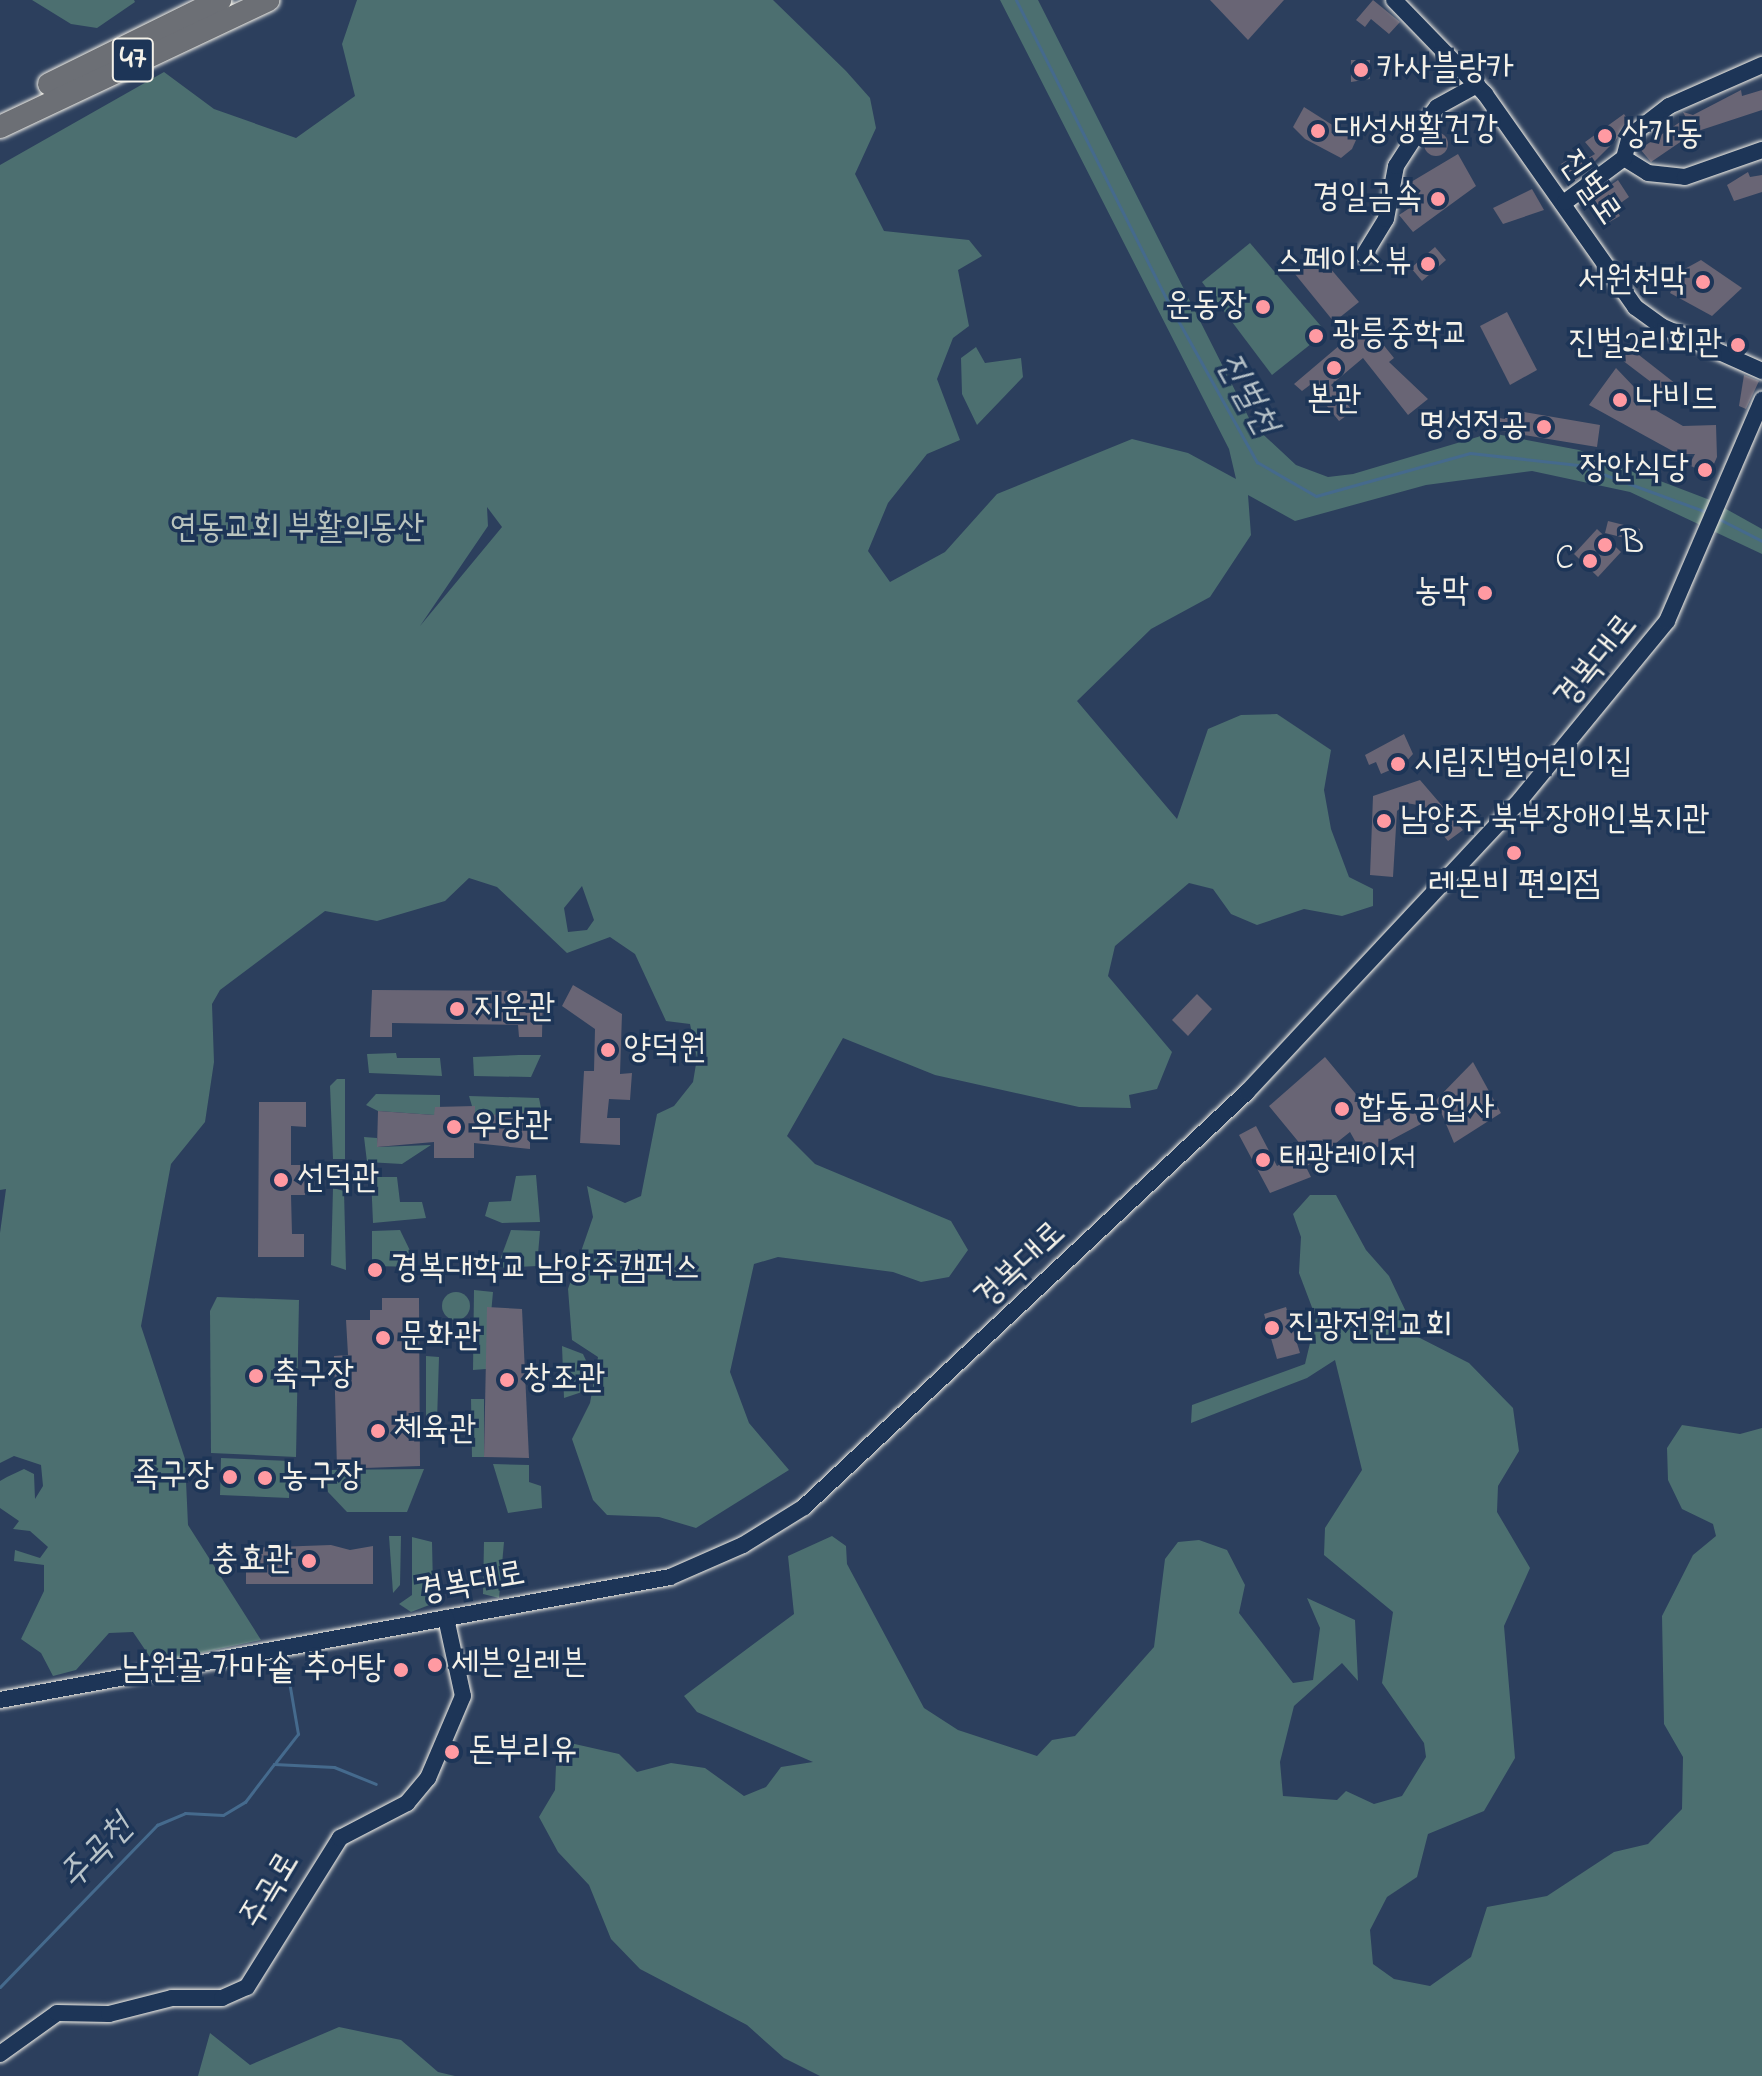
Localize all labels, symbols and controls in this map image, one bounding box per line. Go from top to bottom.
road number: 47 [111,32,155,88]
place label: 카사블랑카 [1377,50,1514,90]
marker: 카사블랑카 [1352,61,1370,79]
place label: 대성생활건강 [1334,111,1498,151]
place label: 상가동 [1621,116,1703,156]
marker: 대성생활건강 [1309,122,1327,140]
marker: 상가동 [1596,127,1614,145]
street label: 진벌로 [1549,143,1629,233]
place label: 경일금속 [1313,179,1422,219]
marker: 경일금속 [1429,190,1447,208]
place label: 스페이스뷰 [1275,244,1412,284]
marker: 스페이스뷰 [1419,255,1437,273]
place label: 서원천막 [1578,262,1687,302]
marker: 서원천막 [1694,273,1712,291]
place label: 운동장 [1165,287,1247,327]
marker: 운동장 [1254,298,1272,316]
place label: 광릉중학교 [1332,316,1469,356]
place label: 진벌2리회관 [1568,325,1722,365]
marker: 광릉중학교 [1307,327,1325,345]
marker: 진벌2리회관 [1729,336,1747,354]
water label: 진벌천 [1206,346,1286,442]
marker: 본관 [1325,359,1343,377]
place label: 나비드 [1636,380,1718,420]
place label: 본관 [1307,381,1361,421]
marker: 나비드 [1611,391,1629,409]
place label: 명성정공 [1419,407,1528,447]
marker: 명성정공 [1535,418,1553,436]
place label: 장안식당 [1580,450,1689,490]
marker: 장안식당 [1696,461,1714,479]
park label: 연동교회 부활의동산 [170,510,424,550]
place label: B [1621,525,1644,565]
marker: B [1596,536,1614,554]
place label: C [1555,541,1574,581]
marker: C [1581,552,1599,570]
place label: 농막 [1414,573,1469,613]
marker: 농막 [1476,584,1494,602]
street label: 경복대로 [1547,607,1647,717]
place label: 시립진벌어린이집 [1414,744,1633,784]
marker: 시립진벌어린이집 [1389,755,1407,773]
place label: 남양주 북부장애인복지관 [1400,801,1709,841]
marker: 남양주 북부장애인복지관 [1375,812,1393,830]
marker: 레몬비 편의점 [1505,844,1523,862]
place label: 레몬비 편의점 [1428,866,1600,906]
place label: 지운관 [473,989,555,1029]
marker: 지운관 [448,1000,466,1018]
place label: 양덕원 [624,1030,706,1070]
marker: 양덕원 [599,1041,617,1059]
place label: 합동공업사 [1358,1089,1495,1129]
marker: 합동공업사 [1333,1100,1351,1118]
place label: 우당관 [470,1107,552,1147]
marker: 우당관 [445,1118,463,1136]
place label: 태광레이저 [1279,1140,1416,1180]
marker: 태광레이저 [1254,1151,1272,1169]
place label: 선덕관 [297,1160,379,1200]
marker: 선덕관 [272,1171,290,1189]
street label: 경복대로 [967,1214,1075,1318]
place label: 경복대학교 남양주캠퍼스 [391,1250,700,1290]
marker: 경복대학교 남양주캠퍼스 [366,1261,384,1279]
place label: 진광전원교회 [1288,1308,1452,1348]
place label: 문화관 [399,1318,481,1358]
marker: 진광전원교회 [1263,1319,1281,1337]
marker: 문화관 [374,1329,392,1347]
place label: 축구장 [272,1356,354,1396]
place label: 창조관 [523,1360,605,1400]
marker: 축구장 [247,1367,265,1385]
marker: 창조관 [498,1371,516,1389]
place label: 체육관 [394,1411,476,1451]
marker: 체육관 [369,1422,387,1440]
place label: 족구장 [132,1457,214,1497]
place label: 농구장 [281,1458,363,1498]
marker: 족구장 [221,1468,239,1486]
marker: 농구장 [256,1469,274,1487]
place label: 충효관 [211,1541,293,1581]
marker: 충효관 [300,1552,318,1570]
street label: 경복대로 [414,1554,528,1614]
place label: 세븐일레븐 [451,1645,588,1685]
place label: 남원골 가마솥 추어탕 [122,1650,385,1690]
marker: 세븐일레븐 [426,1656,444,1674]
marker: 남원골 가마솥 추어탕 [392,1661,410,1679]
place label: 돈부리유 [468,1732,577,1772]
marker: 돈부리유 [443,1743,461,1761]
water label: 주곡천 [51,1807,143,1899]
street label: 주곡로 [232,1845,310,1937]

